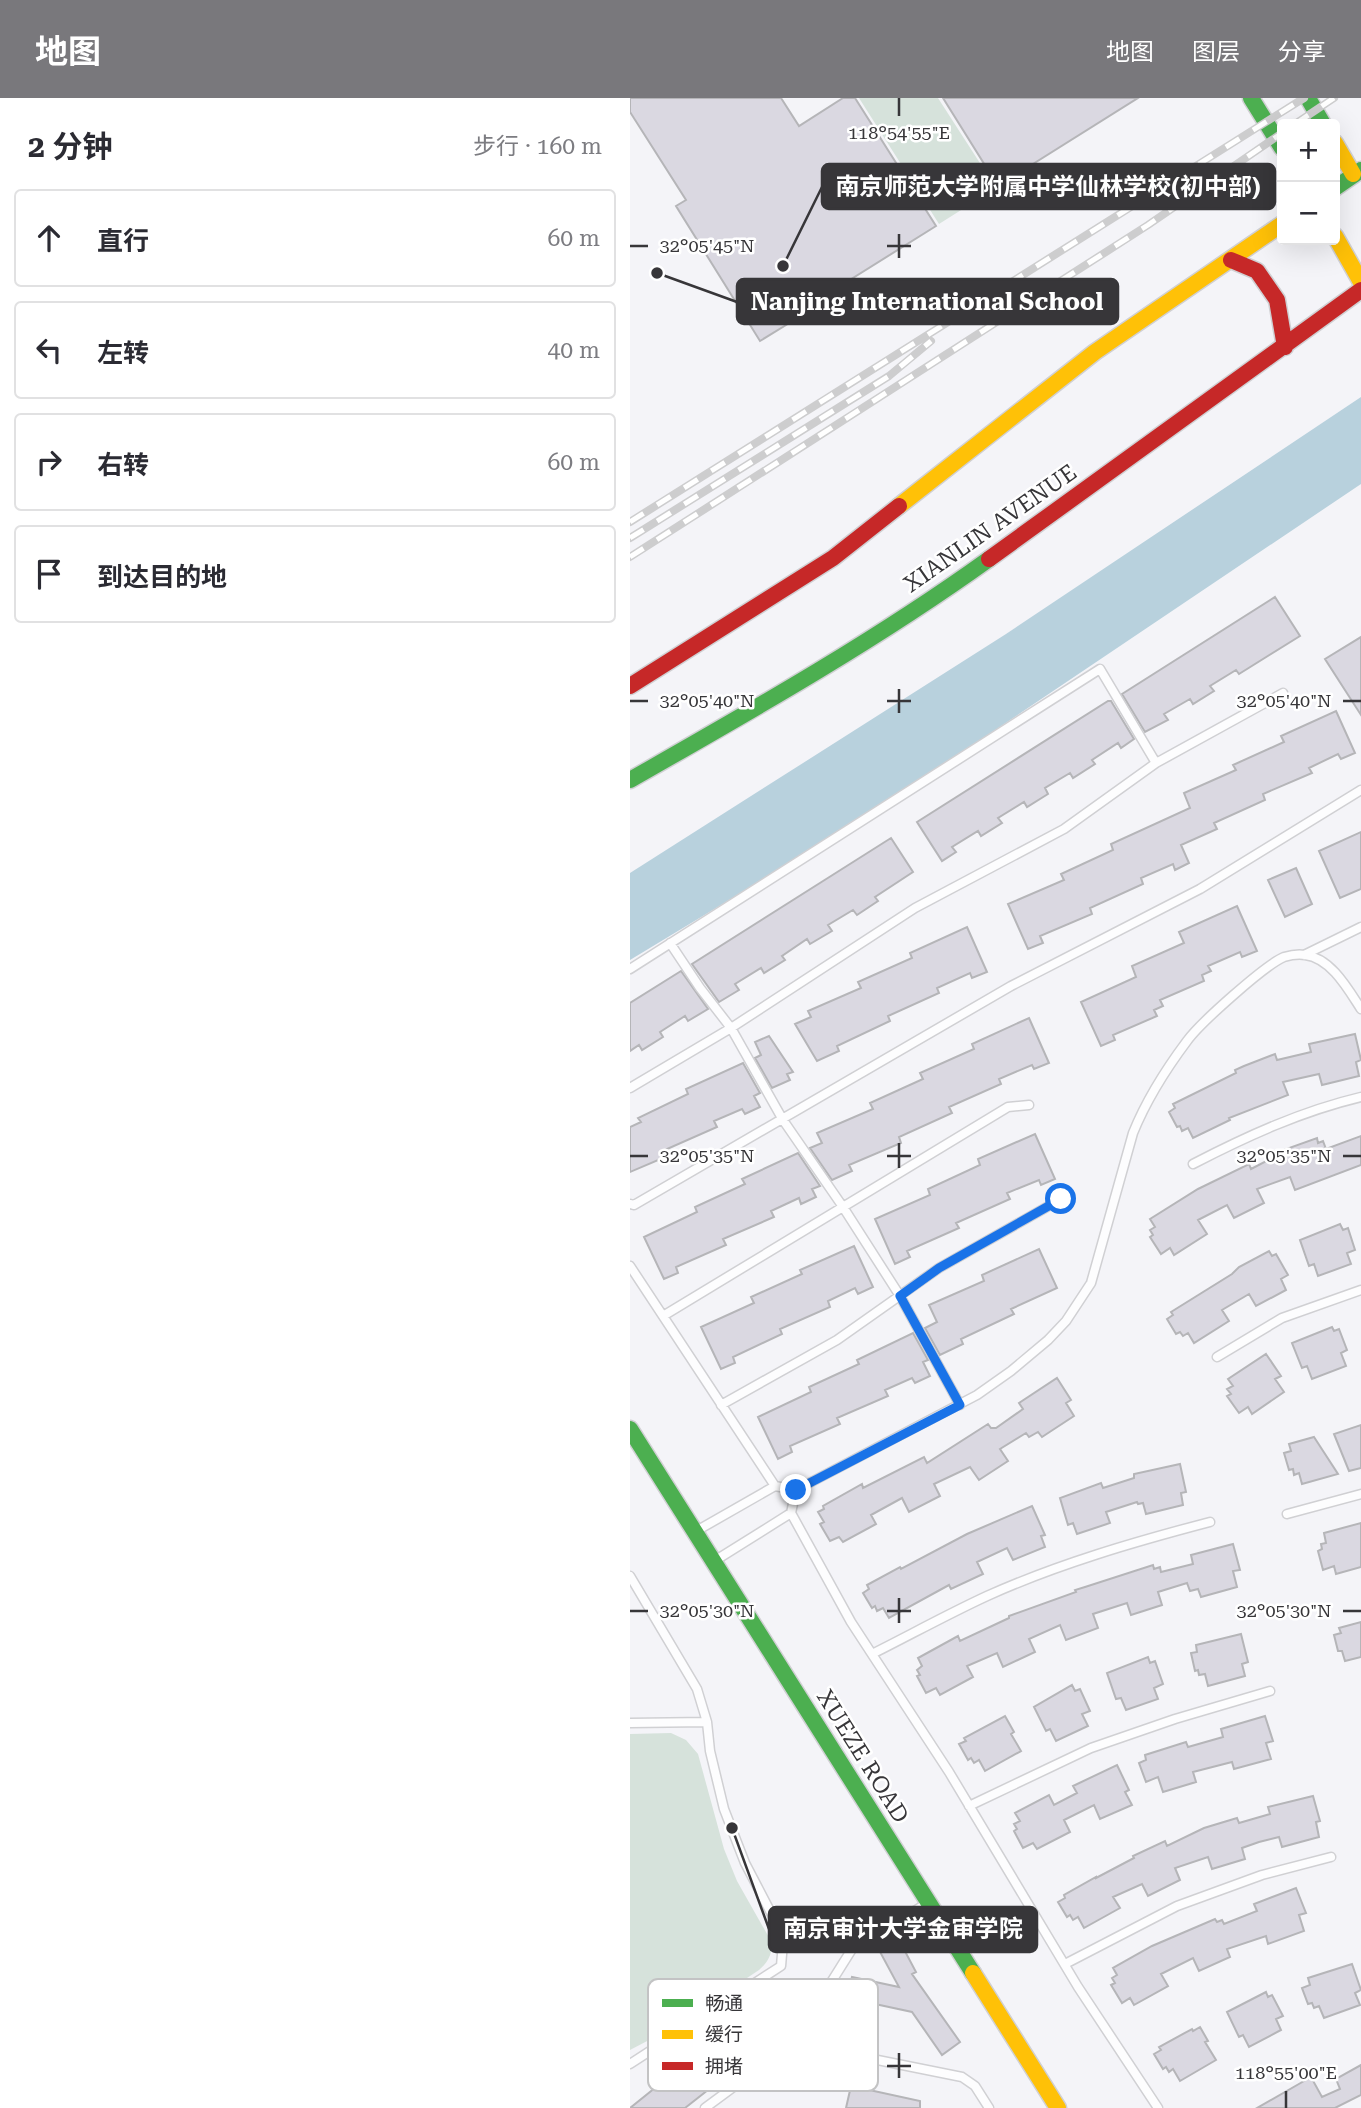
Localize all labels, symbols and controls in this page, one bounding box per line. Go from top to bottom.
text: 地图 [35,32,101,71]
text: 地图 [1106,38,1154,66]
text: 图层 [1192,38,1240,66]
text: 分享 [1278,38,1326,66]
map controls [1277,119,1340,245]
button: + [1277,119,1340,182]
text: 118°54'55"E [848,122,950,143]
text: 2 分钟 [28,129,112,164]
text: 步行 · 160 m [473,133,602,160]
callout: 南京师范大学附属中学仙林学校(初中部) [822,164,1275,209]
text: 南京师范大学附属中学仙林学校(初中部) [835,173,1261,201]
button: − [1277,182,1340,245]
icon: ahead [30,219,68,257]
text: 60 m [547,225,600,252]
text: 直行 [97,226,149,256]
text: 32°05'45"N [660,235,754,256]
callout: Nanjing International School [737,279,1118,324]
text: Nanjing International School [751,288,1103,316]
icon: left [30,331,68,369]
text: 40 m [547,337,600,364]
text: 左转 [97,338,149,368]
icon: right [30,443,68,481]
text: 60 m [547,449,600,476]
text: 右转 [97,450,149,480]
street label: XIANLIN AVENUE [899,459,1082,598]
icon: arrive [30,555,68,593]
text: 到达目的地 [97,562,227,592]
text: 32°05'40"N [660,690,754,711]
text: 32°05'40"N [1237,690,1331,711]
text: 32°05'35"N [660,1145,754,1166]
text: 32°05'35"N [1237,1145,1331,1166]
route start [1045,1183,1076,1214]
route end [780,1474,811,1505]
text: 32°05'30"N [660,1600,754,1621]
text: 32°05'30"N [1237,1600,1331,1621]
street label: XUEZE ROAD [811,1685,914,1828]
callout: 南京审计大学金审学院 [769,1907,1037,1952]
text: 南京审计大学金审学院 [783,1915,1023,1943]
legend [648,1979,878,2091]
text: 畅通 [705,1992,743,2015]
text: 缓行 [705,2023,743,2046]
text: 拥堵 [705,2055,743,2078]
text: 118°55'00"E [1235,2062,1337,2083]

